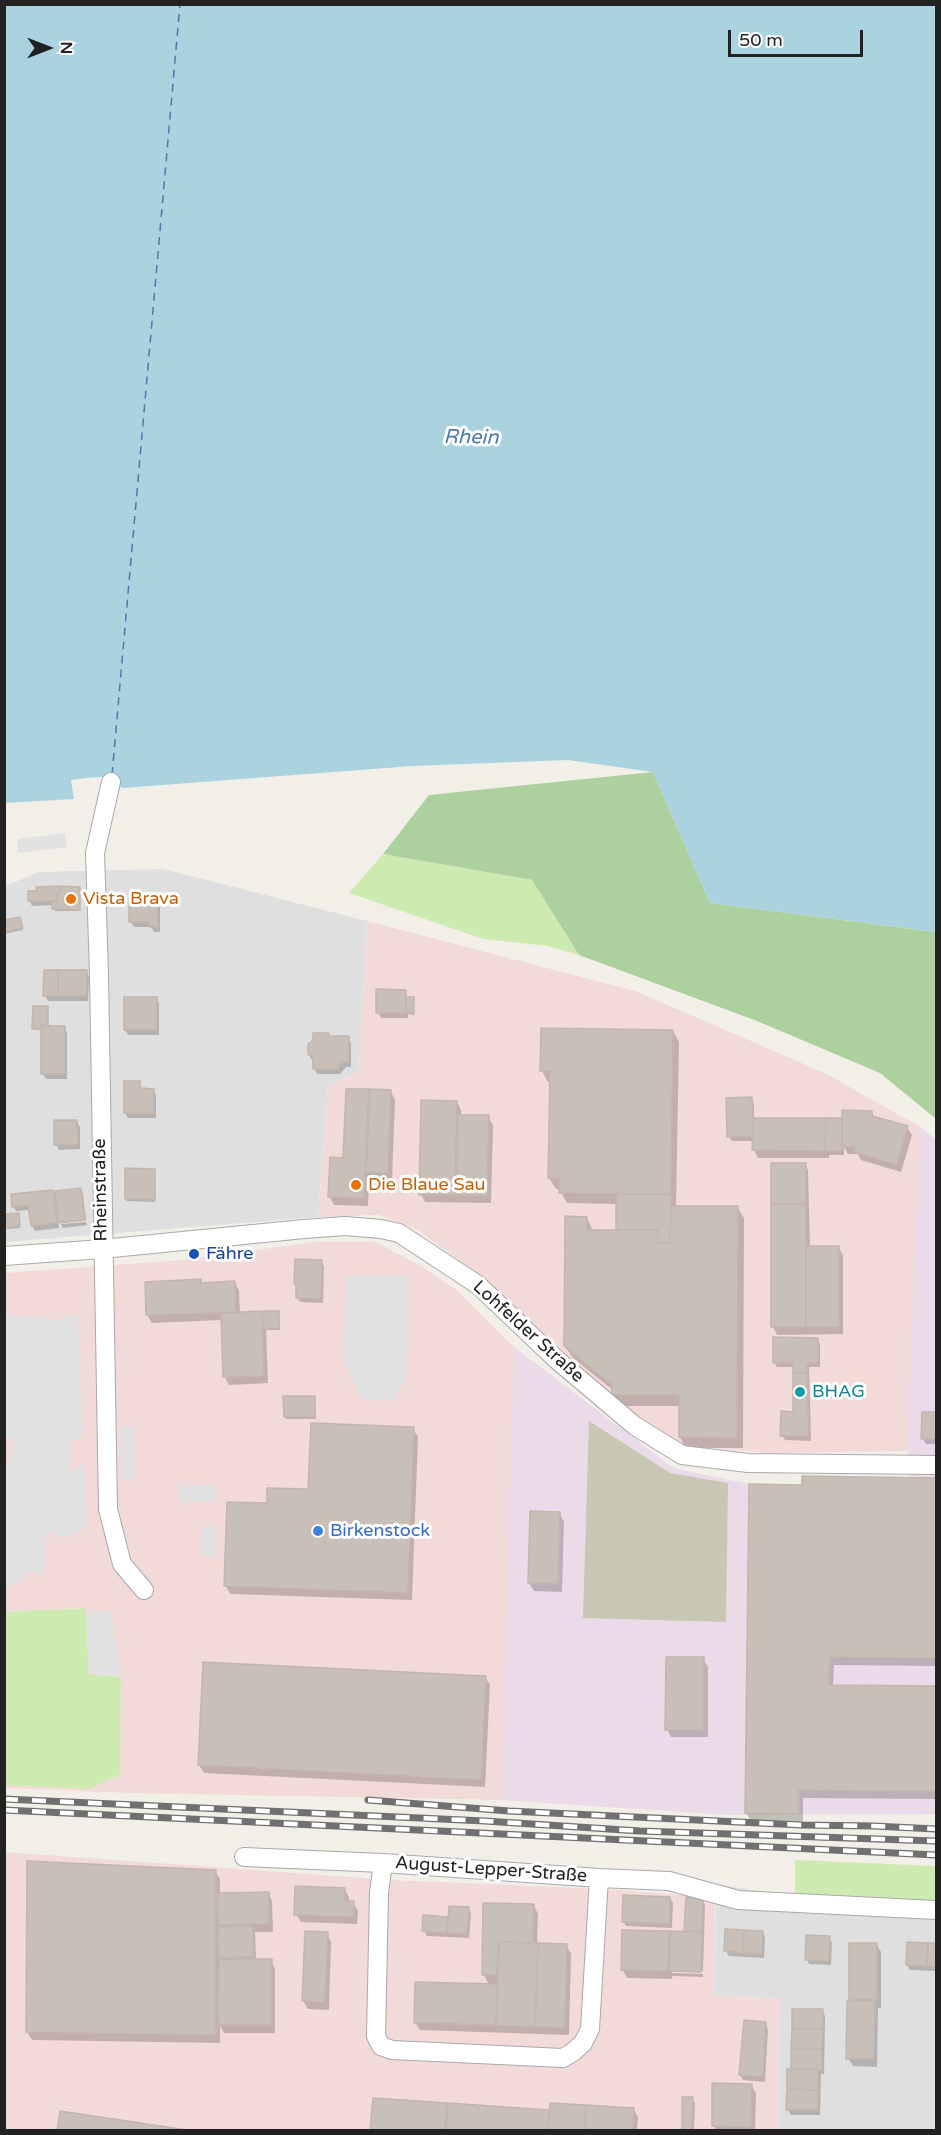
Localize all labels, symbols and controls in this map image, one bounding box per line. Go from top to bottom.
north arrow [18,18,78,78]
scale bar [731,18,866,56]
text: 50 m [739,29,783,51]
text: N [56,42,76,54]
water label: Rhein [443,426,499,450]
place label: Vista Brava [83,888,179,910]
marker: Vista Brava [64,892,78,906]
street label: Rheinstraße [89,1138,113,1242]
place label: Die Blaue Sau [368,1174,485,1196]
marker: Die Blaue Sau [349,1178,363,1192]
place label: Fähre [206,1243,253,1265]
marker: Fähre [187,1247,201,1261]
street label: Lohfelder Straße [468,1277,588,1387]
place label: BHAG [812,1381,865,1403]
marker: BHAG [793,1385,807,1399]
place label: Birkenstock [330,1520,430,1542]
marker: Birkenstock [311,1524,325,1538]
street label: August-Lepper-Straße [394,1853,588,1887]

